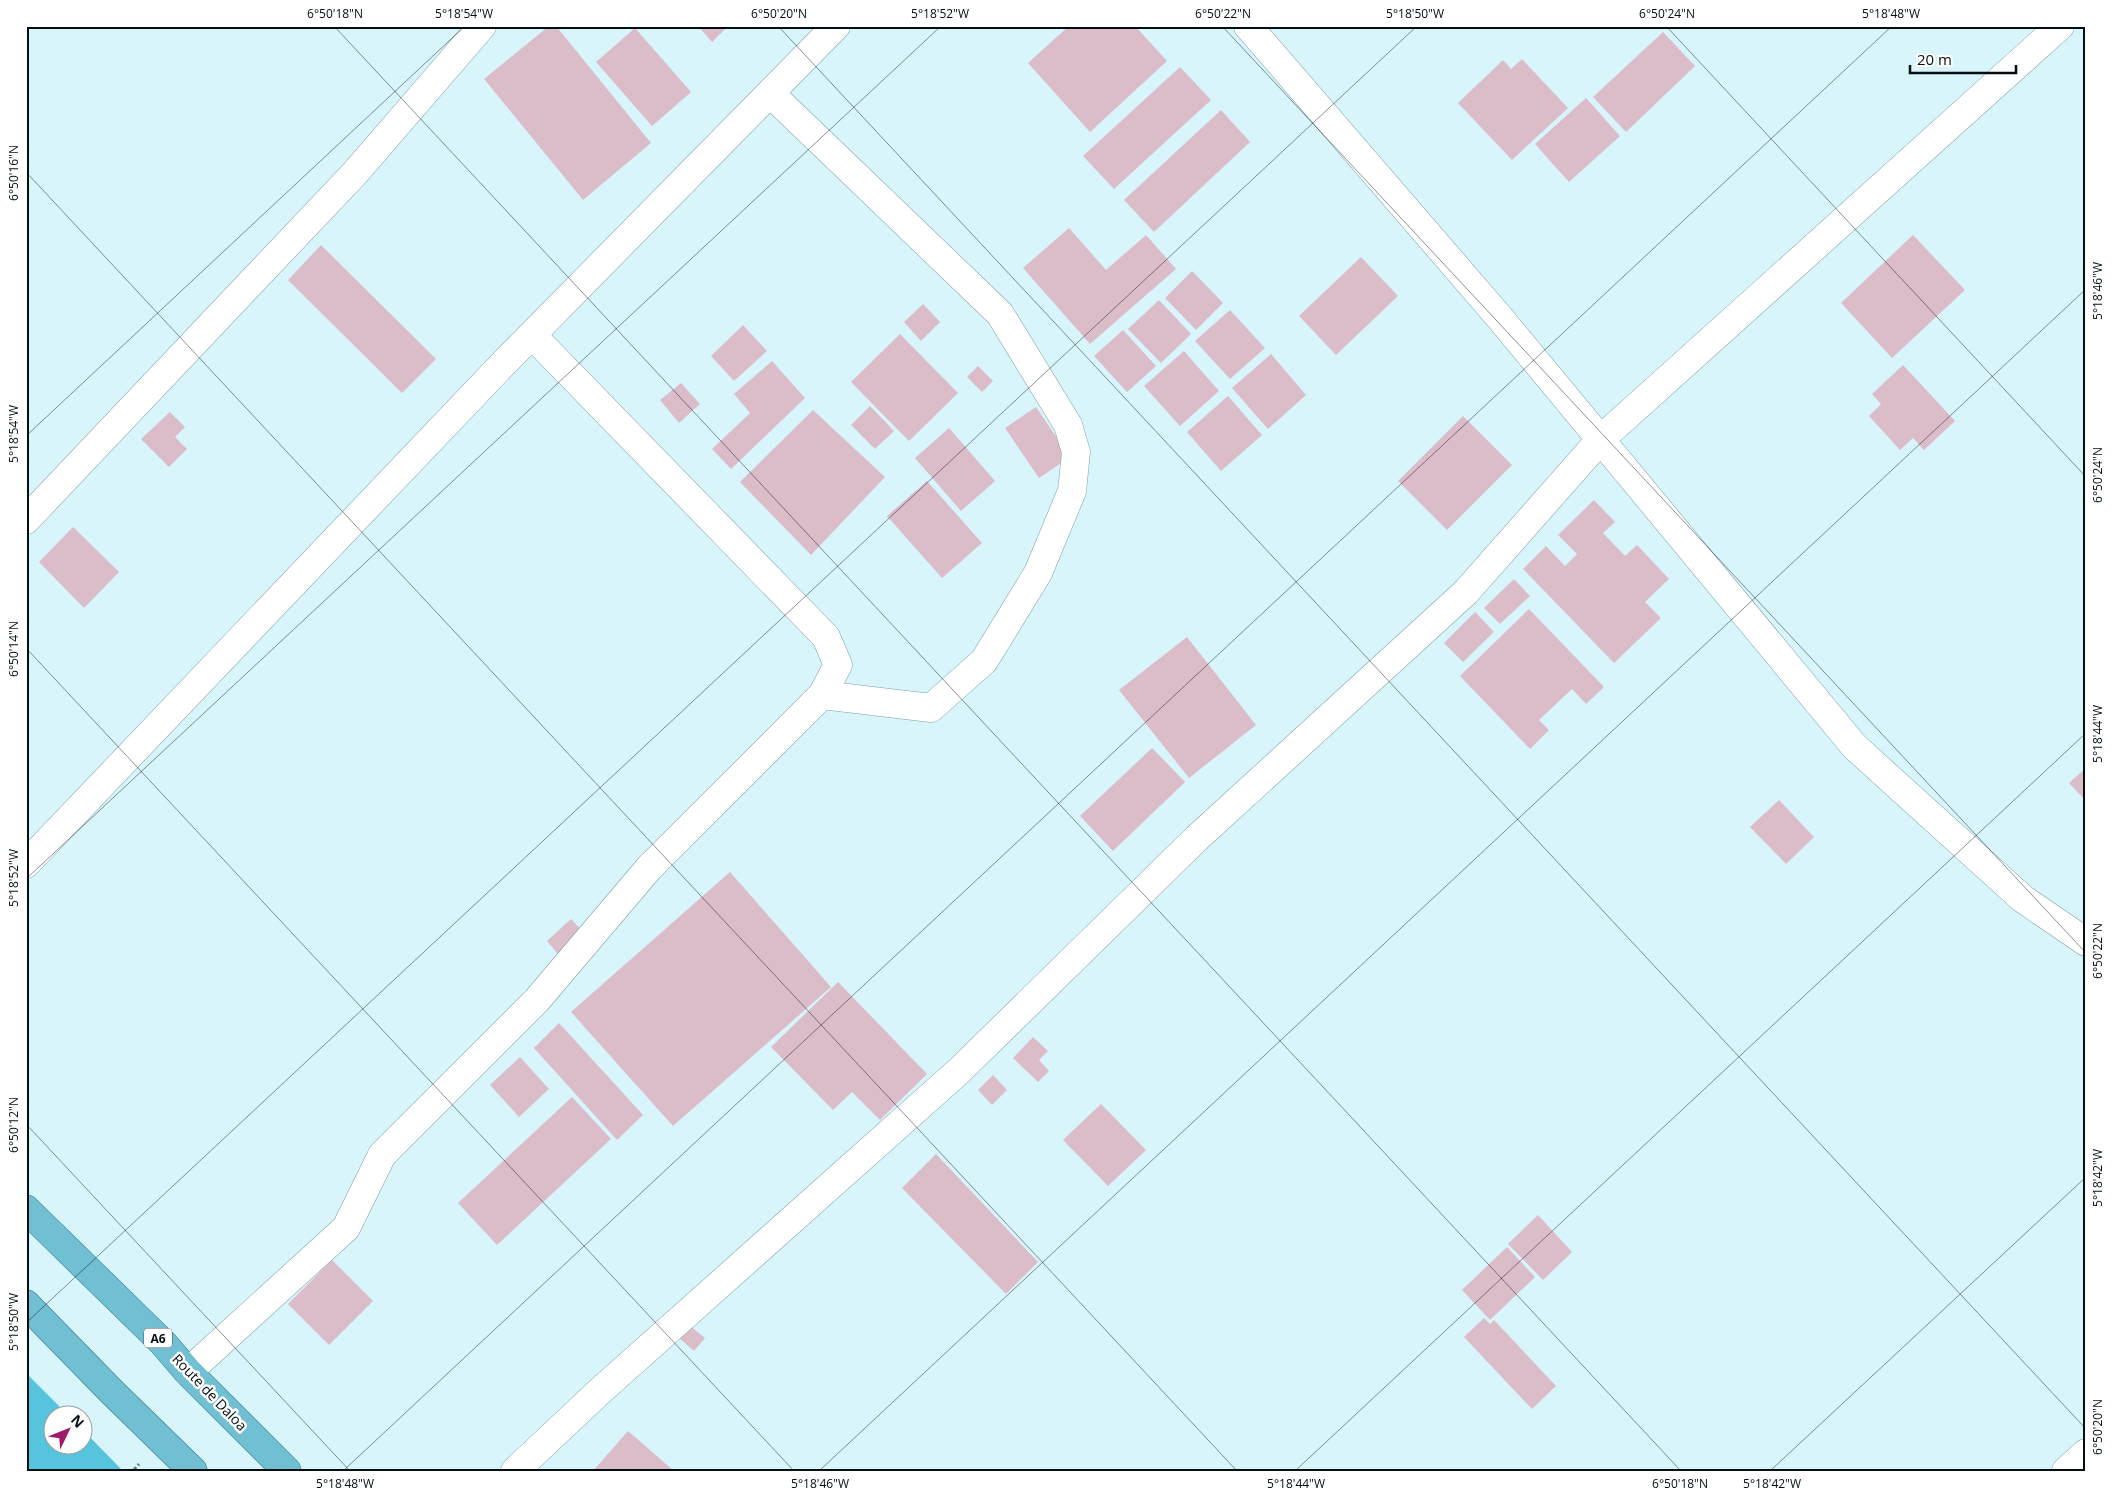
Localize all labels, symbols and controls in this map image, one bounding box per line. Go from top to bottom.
text: 6°50'18"N [307,5,363,22]
text: 5°18'54"W [435,5,493,22]
text: 6°50'20"N [751,5,807,22]
text: 5°18'52"W [911,5,969,22]
text: 6°50'22"N [1195,5,1251,22]
text: 5°18'50"W [1386,5,1444,22]
text: 6°50'24"N [1639,5,1695,22]
text: 5°18'48"W [1862,5,1920,22]
scale bar [1910,42,2016,74]
text: 20 m [1917,49,1952,69]
text: 6°50'16"N [5,145,22,201]
text: 5°18'46"W [2089,262,2106,320]
text: 5°18'54"W [5,405,22,463]
text: 6°50'24"N [2089,447,2106,503]
text: 6°50'14"N [5,621,22,677]
text: 5°18'44"W [2089,705,2106,763]
text: 5°18'52"W [5,849,22,907]
text: 6°50'22"N [2089,923,2106,979]
text: 6°50'12"N [5,1097,22,1153]
text: 5°18'42"W [2089,1149,2106,1207]
text: 5°18'50"W [5,1293,22,1351]
road number: A6 [144,1329,172,1348]
street label: Route de Daloa [168,1349,252,1435]
text: 6°50'20"N [2089,1399,2106,1455]
north arrow [42,1404,92,1454]
text: N [67,1410,89,1431]
text: 5°18'48"W [316,1475,374,1492]
text: 5°18'46"W [791,1475,849,1492]
text: 5°18'44"W [1267,1475,1325,1492]
text: 6°50'18"N [1652,1475,1708,1492]
text: 5°18'42"W [1743,1475,1801,1492]

